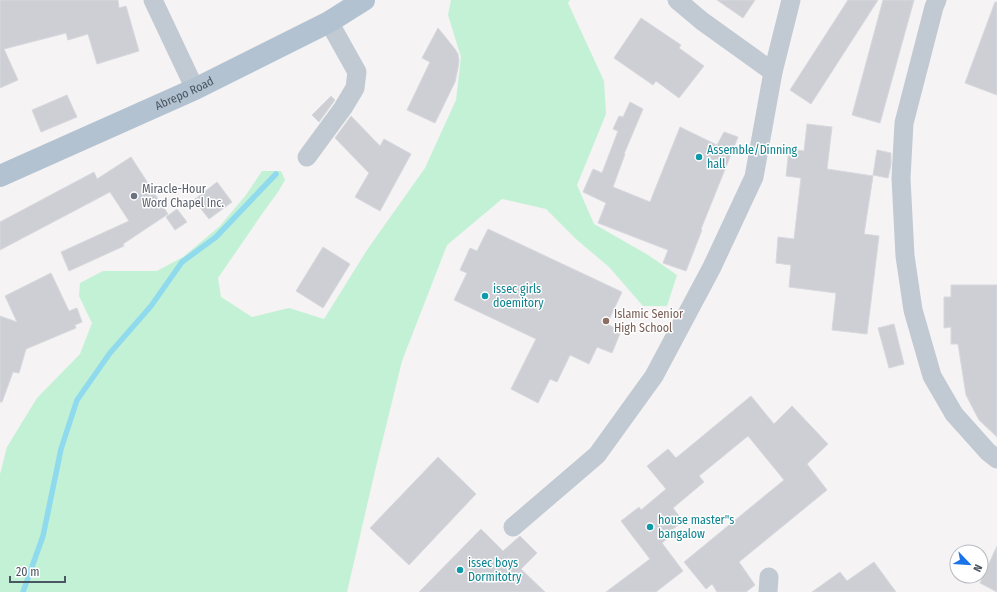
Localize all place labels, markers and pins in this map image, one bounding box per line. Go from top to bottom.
place label: Assemble/Dinning hall [707,143,798,171]
marker: Assemble/Dinning hall [694,152,704,162]
place label: Miracle-Hour Word Chapel Inc. [142,182,224,210]
marker: Miracle-Hour Word Chapel Inc. [129,191,139,201]
place label: issec girls doemitory [493,282,544,310]
marker: issec girls doemitory [480,291,490,301]
place label: Islamic Senior High School [614,307,684,335]
marker: Islamic Senior High School [601,316,611,326]
place label: house master"s bangalow [658,513,734,541]
marker: house master"s bangalow [645,522,655,532]
place label: issec boys Dormitotry [468,556,522,584]
marker: issec boys Dormitotry [455,565,465,575]

